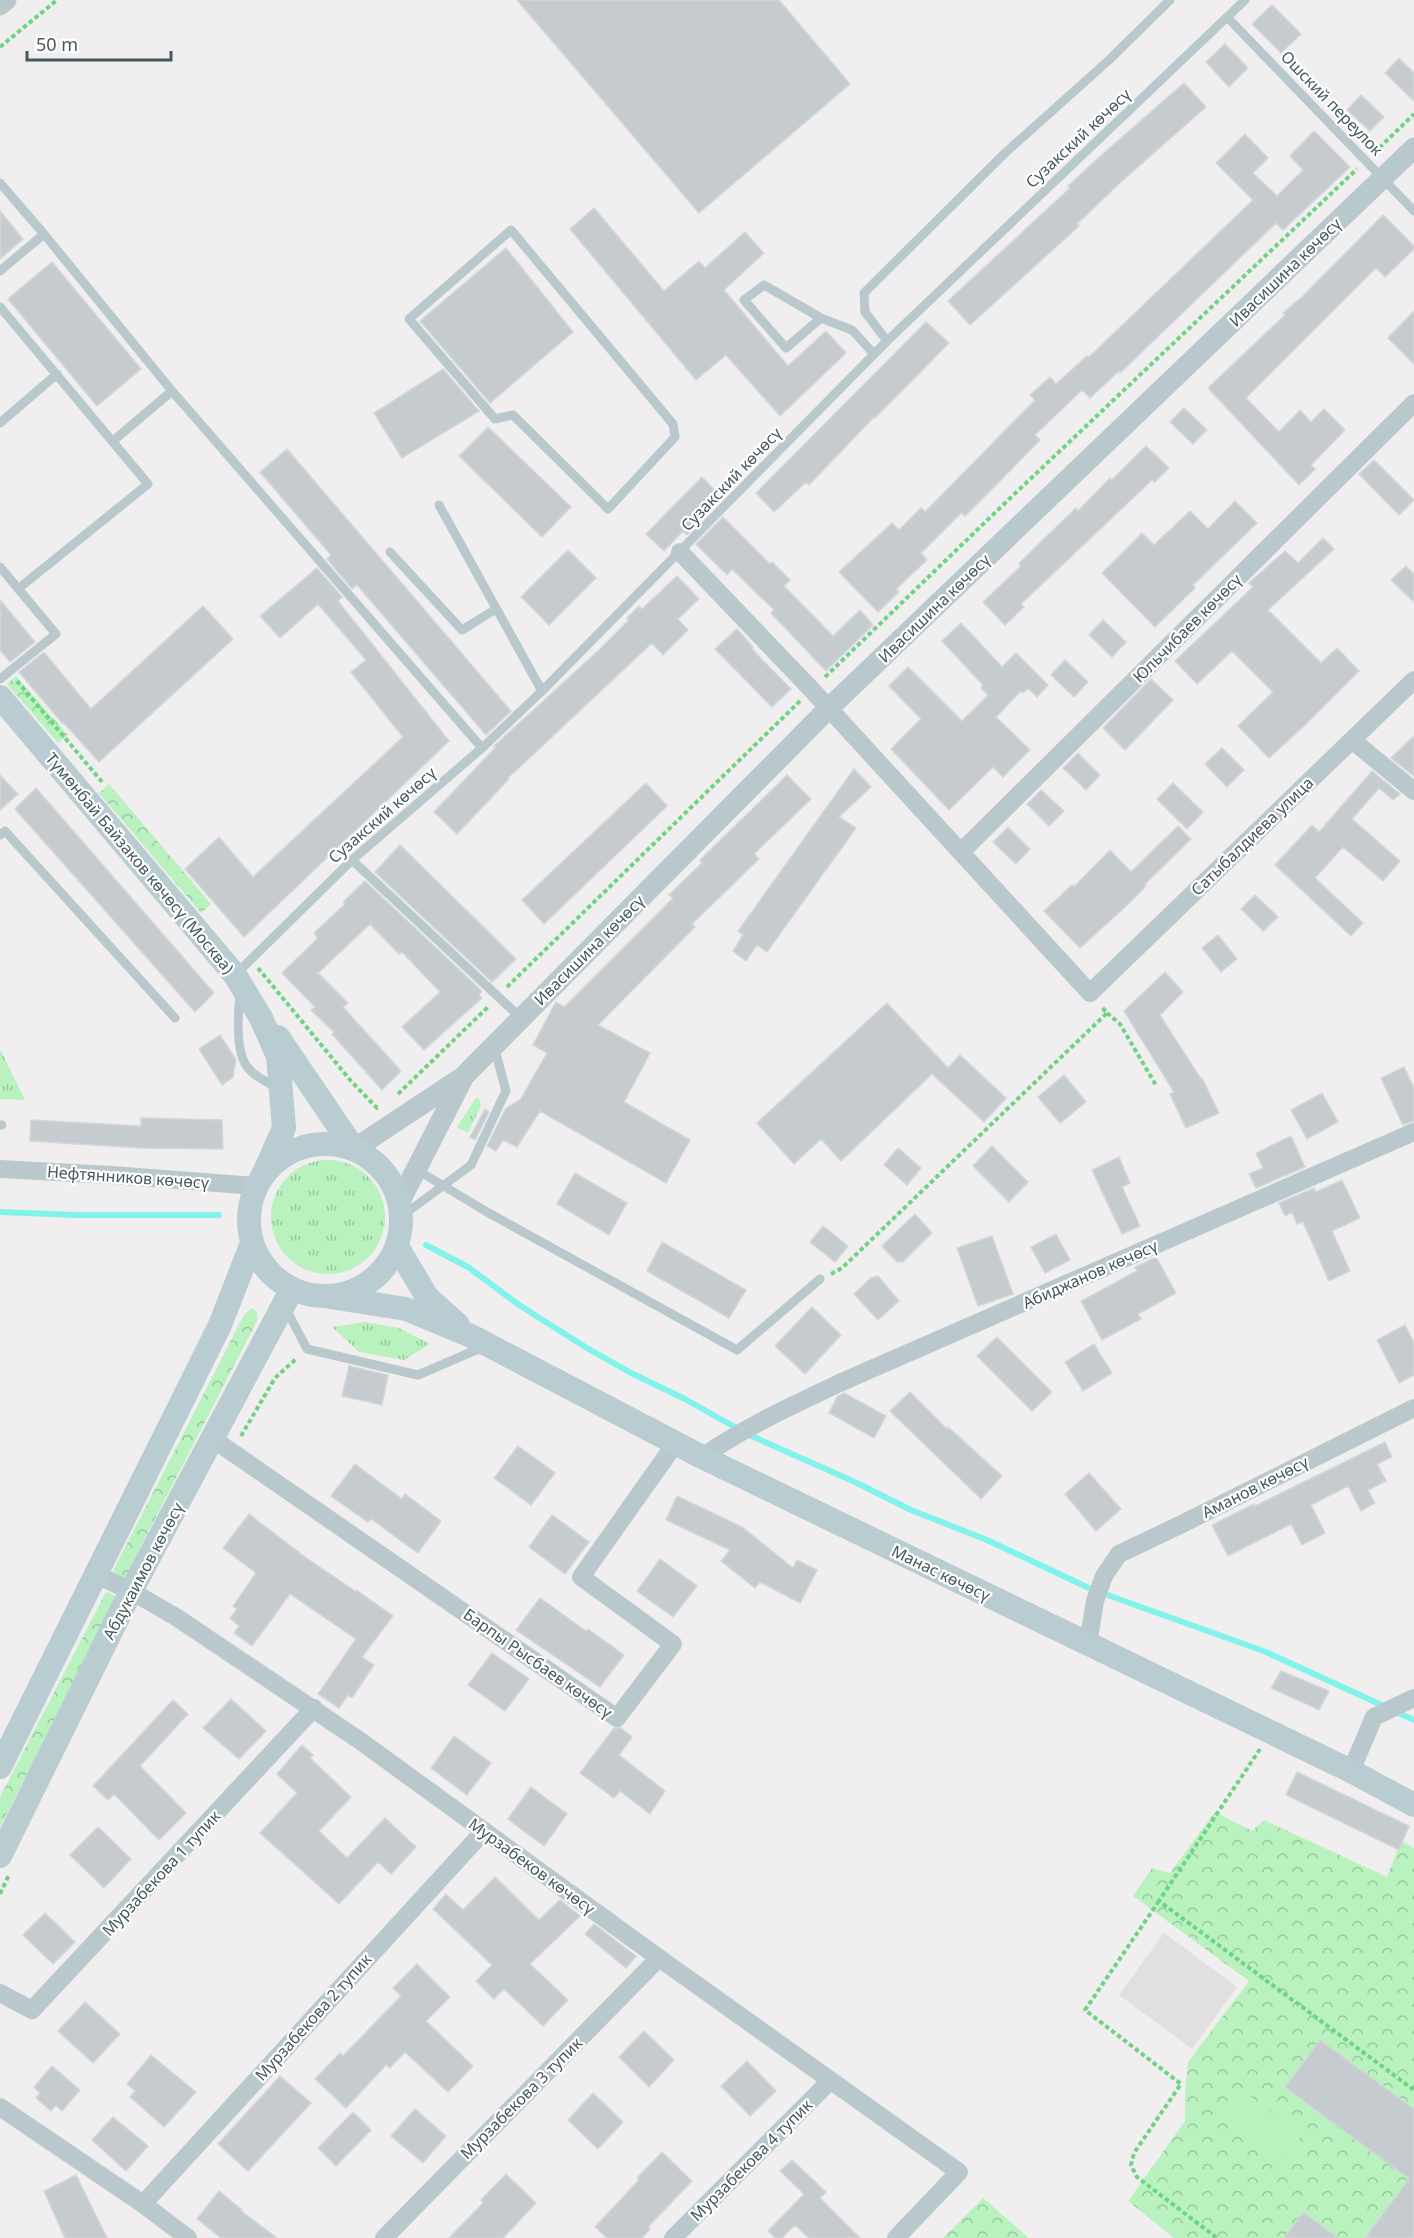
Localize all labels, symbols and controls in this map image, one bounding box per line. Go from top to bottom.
scale bar [27,24,171,62]
text: 50 m [36,32,78,56]
street label: Ошский переулок [1276,46,1388,161]
street label: Сузакский көчөсү [1021,83,1136,193]
street label: Ивасишина көчөсү [1224,212,1346,331]
street label: Сузакский көчөсү [676,422,787,536]
street label: Ивасишина көчөсү [873,548,995,667]
street label: Юльчибаев көчөсү [1128,568,1247,687]
street label: Түмөнбай Байзаков көчөсү (Москва) [41,748,239,978]
street label: Сузакский көчөсү [323,761,441,868]
street label: Сатыбалдиева улица [1186,772,1318,900]
street label: Ивасишина көчөсү [529,889,650,1010]
street label: Нефтянников көчөсү [46,1160,211,1194]
street label: Абиджанов көчөсү [1019,1234,1162,1314]
street label: Аманов көчөсү [1198,1450,1313,1523]
street label: Абдукаимов көчөсү [98,1498,189,1643]
street label: Манас көчөсү [888,1540,995,1607]
street label: Барпы Рысбаев көчөсү [459,1603,618,1723]
street label: Мурзабекова 1 тупик [97,1805,225,1941]
street label: Мурзабеков көчөсү [464,1813,600,1920]
street label: Мурзабекова 2 тупик [250,1948,376,2085]
street label: Мурзабекова 3 тупик [455,2032,587,2164]
street label: Мурзабекова 4 тупик [685,2094,817,2226]

